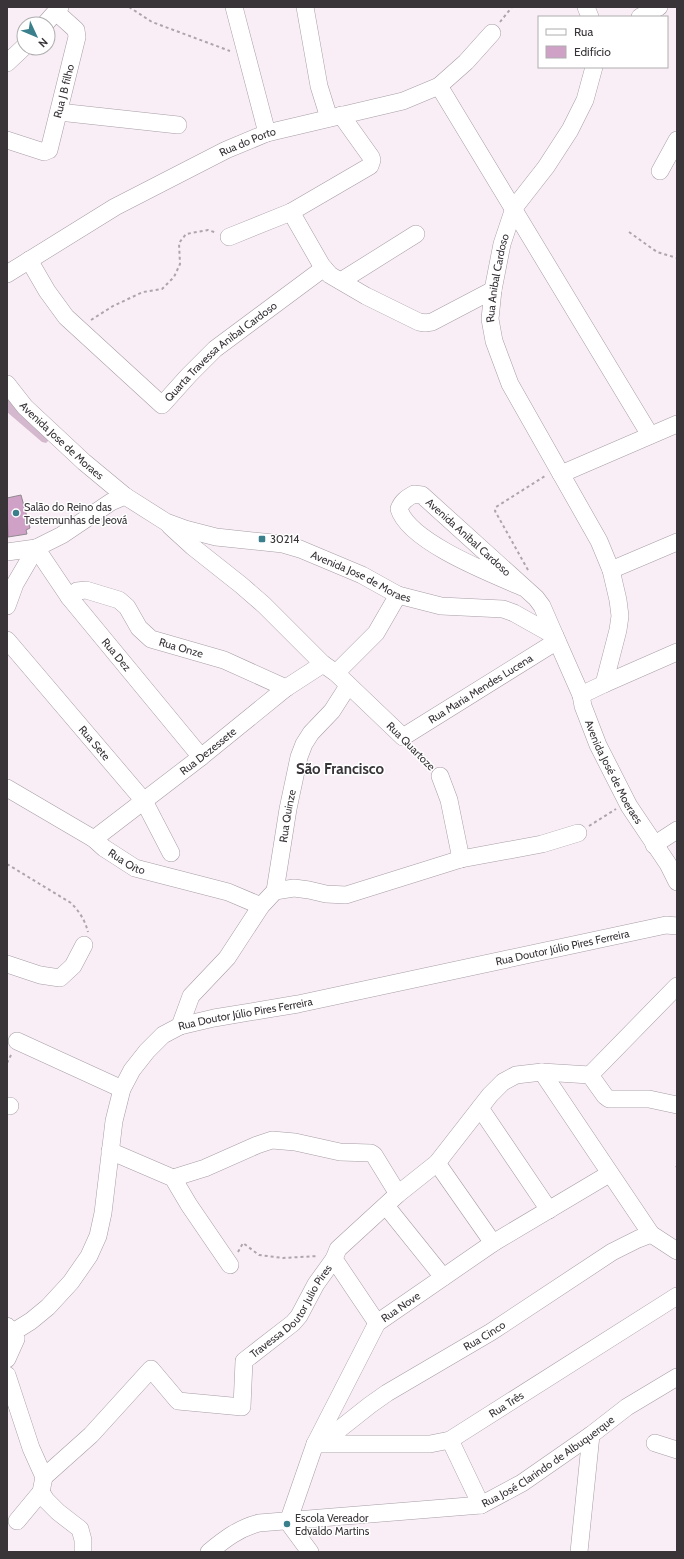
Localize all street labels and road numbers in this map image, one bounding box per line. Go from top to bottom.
street label: Rua J B filho [50,63,77,119]
street label: Rua do Porto [217,124,277,159]
street label: Rua Anibal Cardoso [482,232,512,324]
street label: Quarta Travessa Anibal Cardoso [161,298,280,405]
street label: Avenida Jose de Moraes [17,399,107,483]
street label: Avenida Anibal Cardoso [423,495,514,579]
street label: Avenida Jose de Moraes [309,547,413,605]
street label: Rua Dez [99,635,134,674]
street label: Rua Onze [157,635,205,661]
street label: Rua Maria Mendes Lucena [426,651,536,727]
street label: Avenida José de Moeraes [582,718,646,827]
street label: Rua Quartoze [384,719,439,774]
street label: Rua Sete [76,722,113,763]
street label: Rua Dezessete [177,724,239,778]
street label: Rua Quinze [276,788,299,843]
street label: Rua Oito [106,846,147,877]
street label: Rua Doutor Júlio Pires Ferreira [494,926,631,968]
street label: Rua Doutor Júlio Pires Ferreira [177,994,314,1033]
street label: Travessa Doutor Julio Pires [247,1261,335,1361]
street label: Rua Nove [378,1288,423,1325]
street label: Rua Cinco [461,1317,508,1354]
street label: Rua Três [486,1388,527,1421]
street label: Rua José Clarindo de Albuquerque [479,1412,617,1510]

